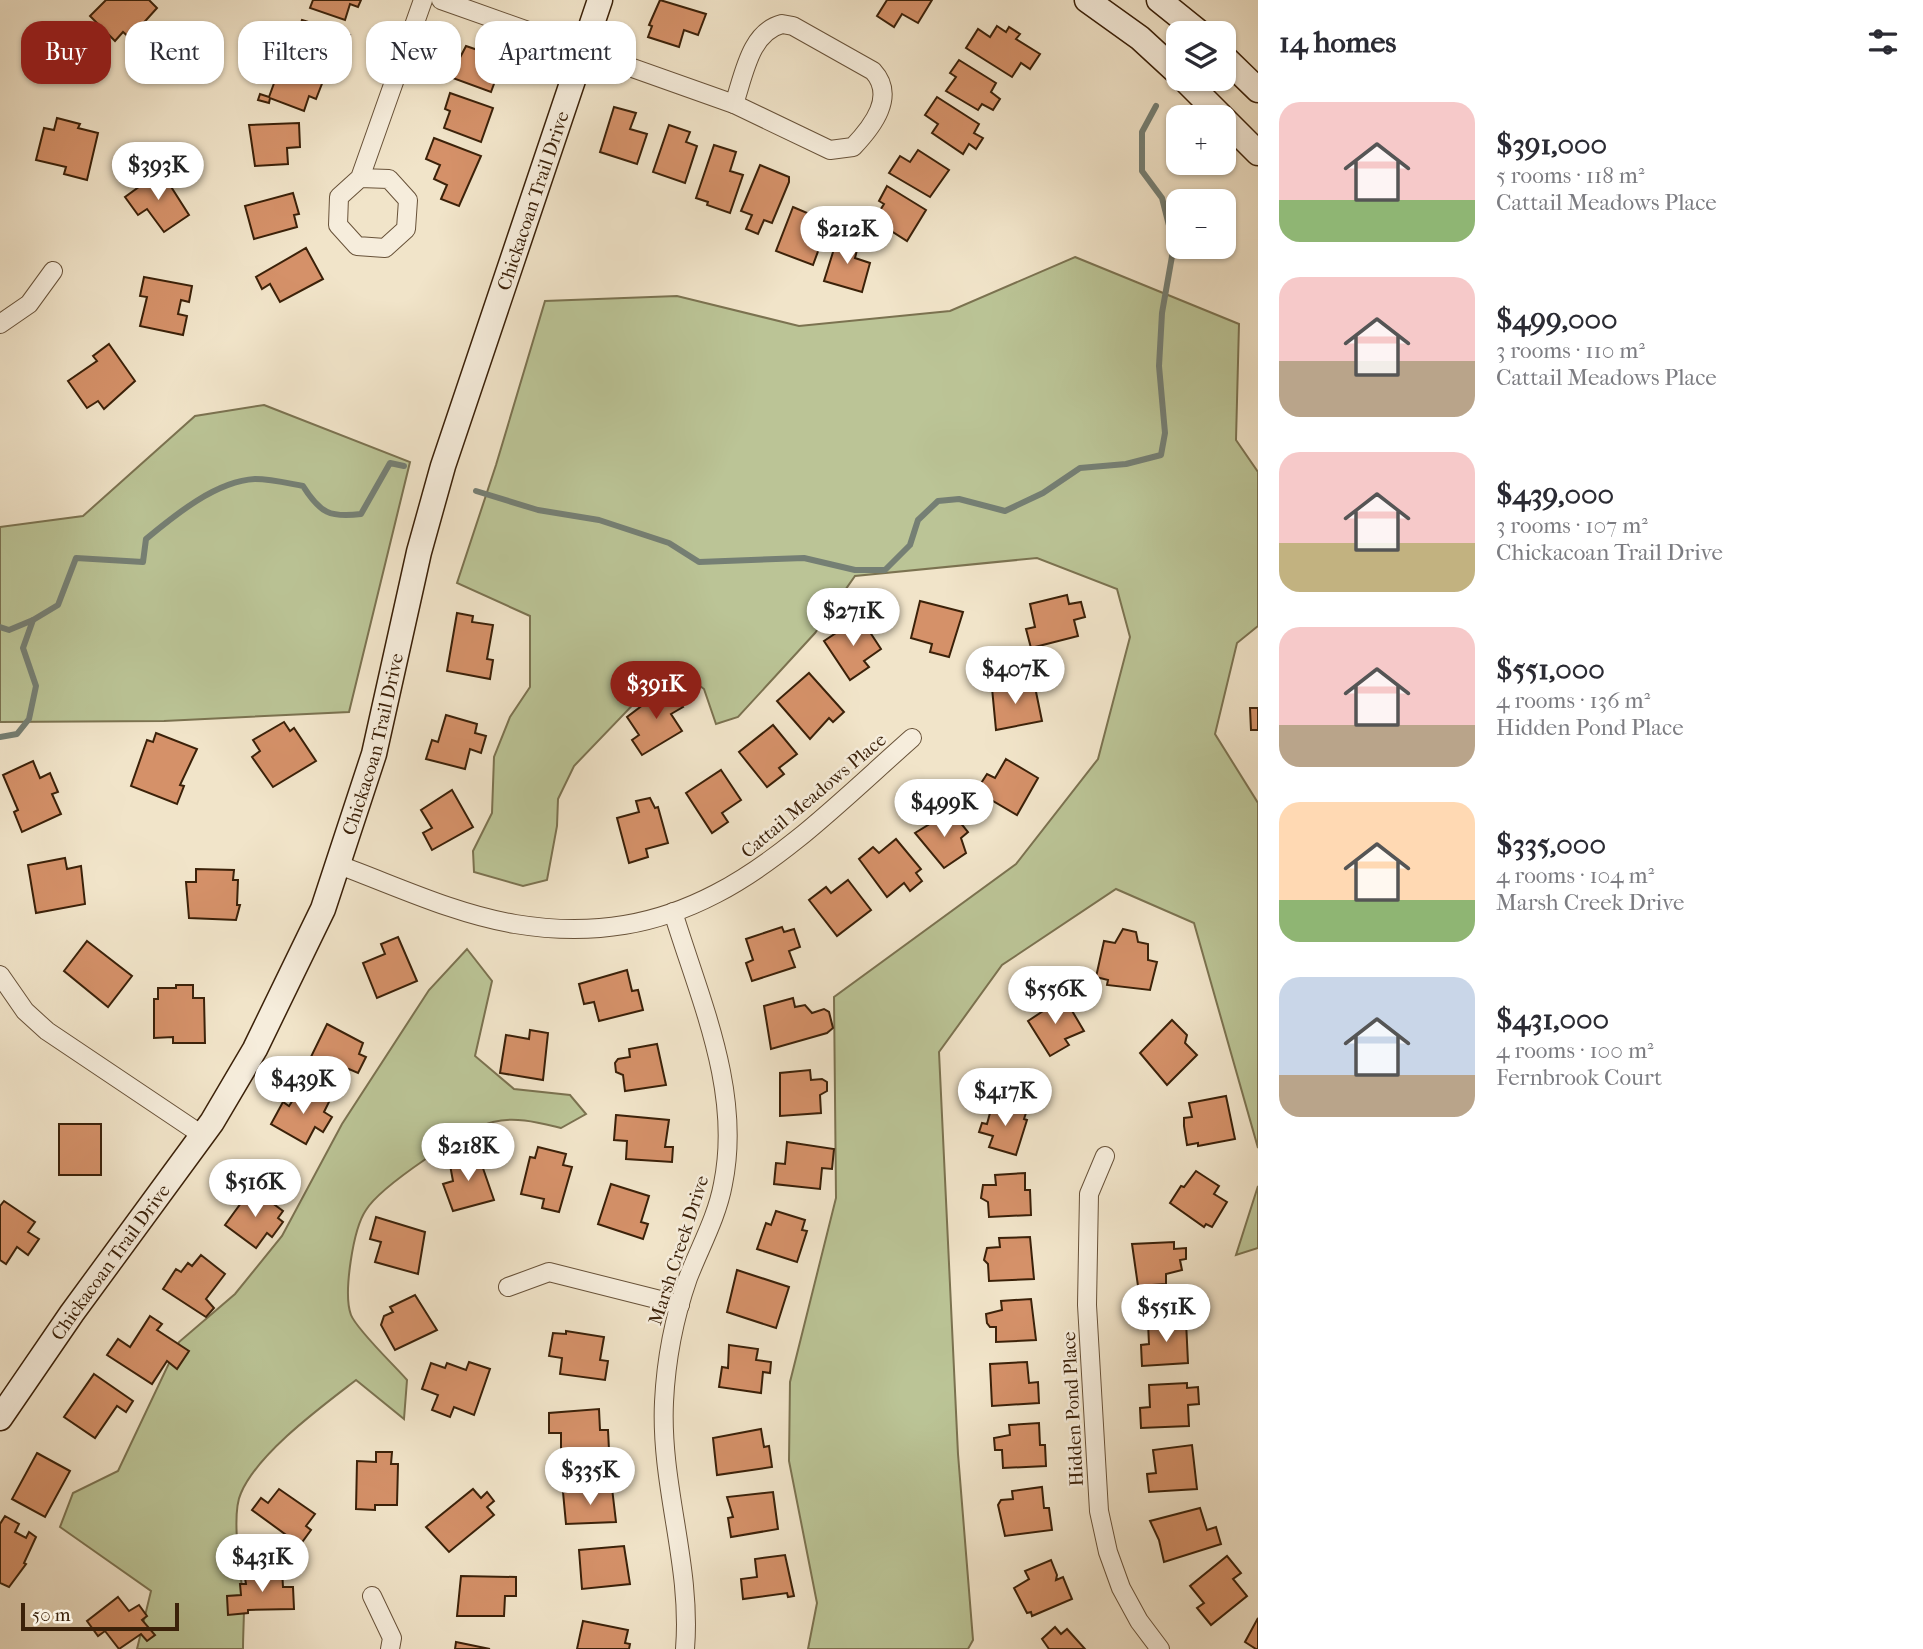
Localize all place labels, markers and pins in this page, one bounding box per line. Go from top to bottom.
pin: $393K [109,142,207,202]
pin: $212K [798,206,896,266]
pin: $271K [804,588,902,648]
pin: $407K [966,646,1064,706]
pin: $391K [607,662,705,721]
pin: $499K [895,780,993,839]
pin: $556K [1006,967,1104,1026]
pin: $439K [254,1056,352,1116]
pin: $417K [956,1068,1054,1128]
pin: $218K [419,1124,517,1183]
pin: $516K [206,1160,304,1219]
pin: $551K [1117,1284,1215,1344]
pin: $335K [541,1448,639,1507]
pin: $431K [213,1534,311,1594]

